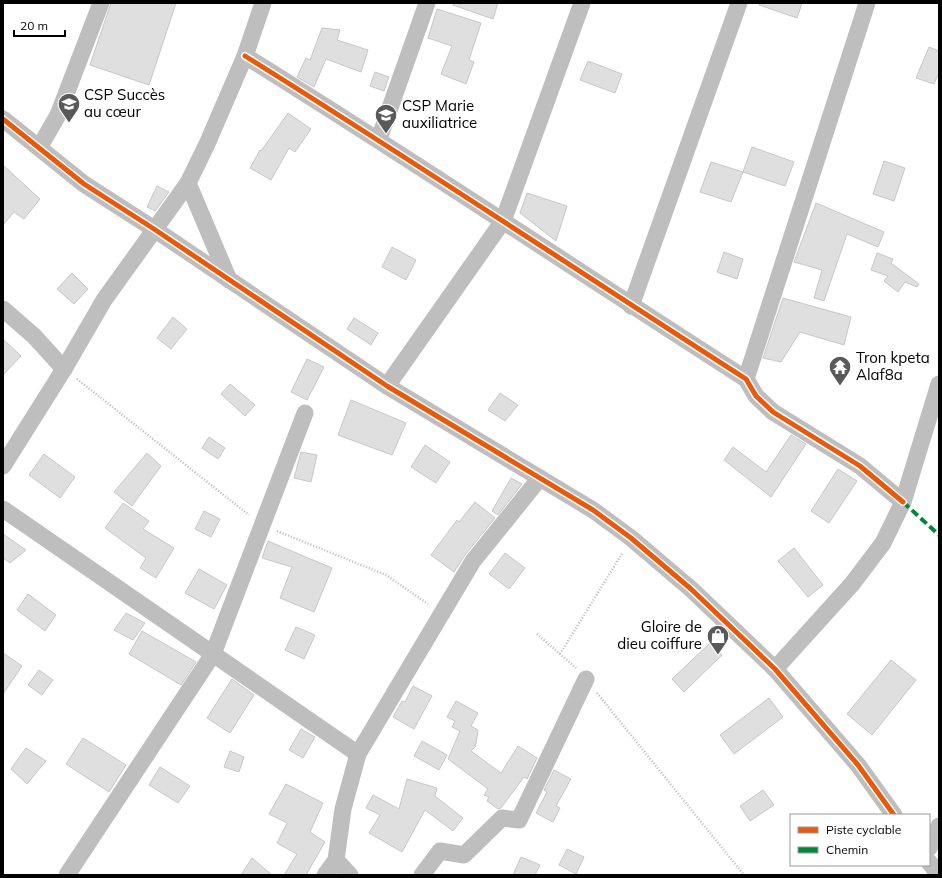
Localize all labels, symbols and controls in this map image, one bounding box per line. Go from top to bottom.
scale bar [14,12,65,38]
text: 20 m [20,18,48,33]
place label: CSP Succès au cœur [84,85,165,121]
school or university icon: CSP Succès au cœur [56,91,82,124]
place label: CSP Marie auxiliatrice [402,96,477,132]
school or university icon: CSP Marie auxiliatrice [373,102,399,135]
place label: Tron kpeta Alaf8a [856,348,930,384]
temple icon: Tron kpeta Alaf8a [827,354,853,387]
place label: Gloire de dieu coiffure [617,617,702,653]
shop icon: Gloire de dieu coiffure [705,623,731,656]
legend [790,814,930,866]
text: Piste cyclable [826,822,901,837]
text: Chemin [826,842,868,857]

